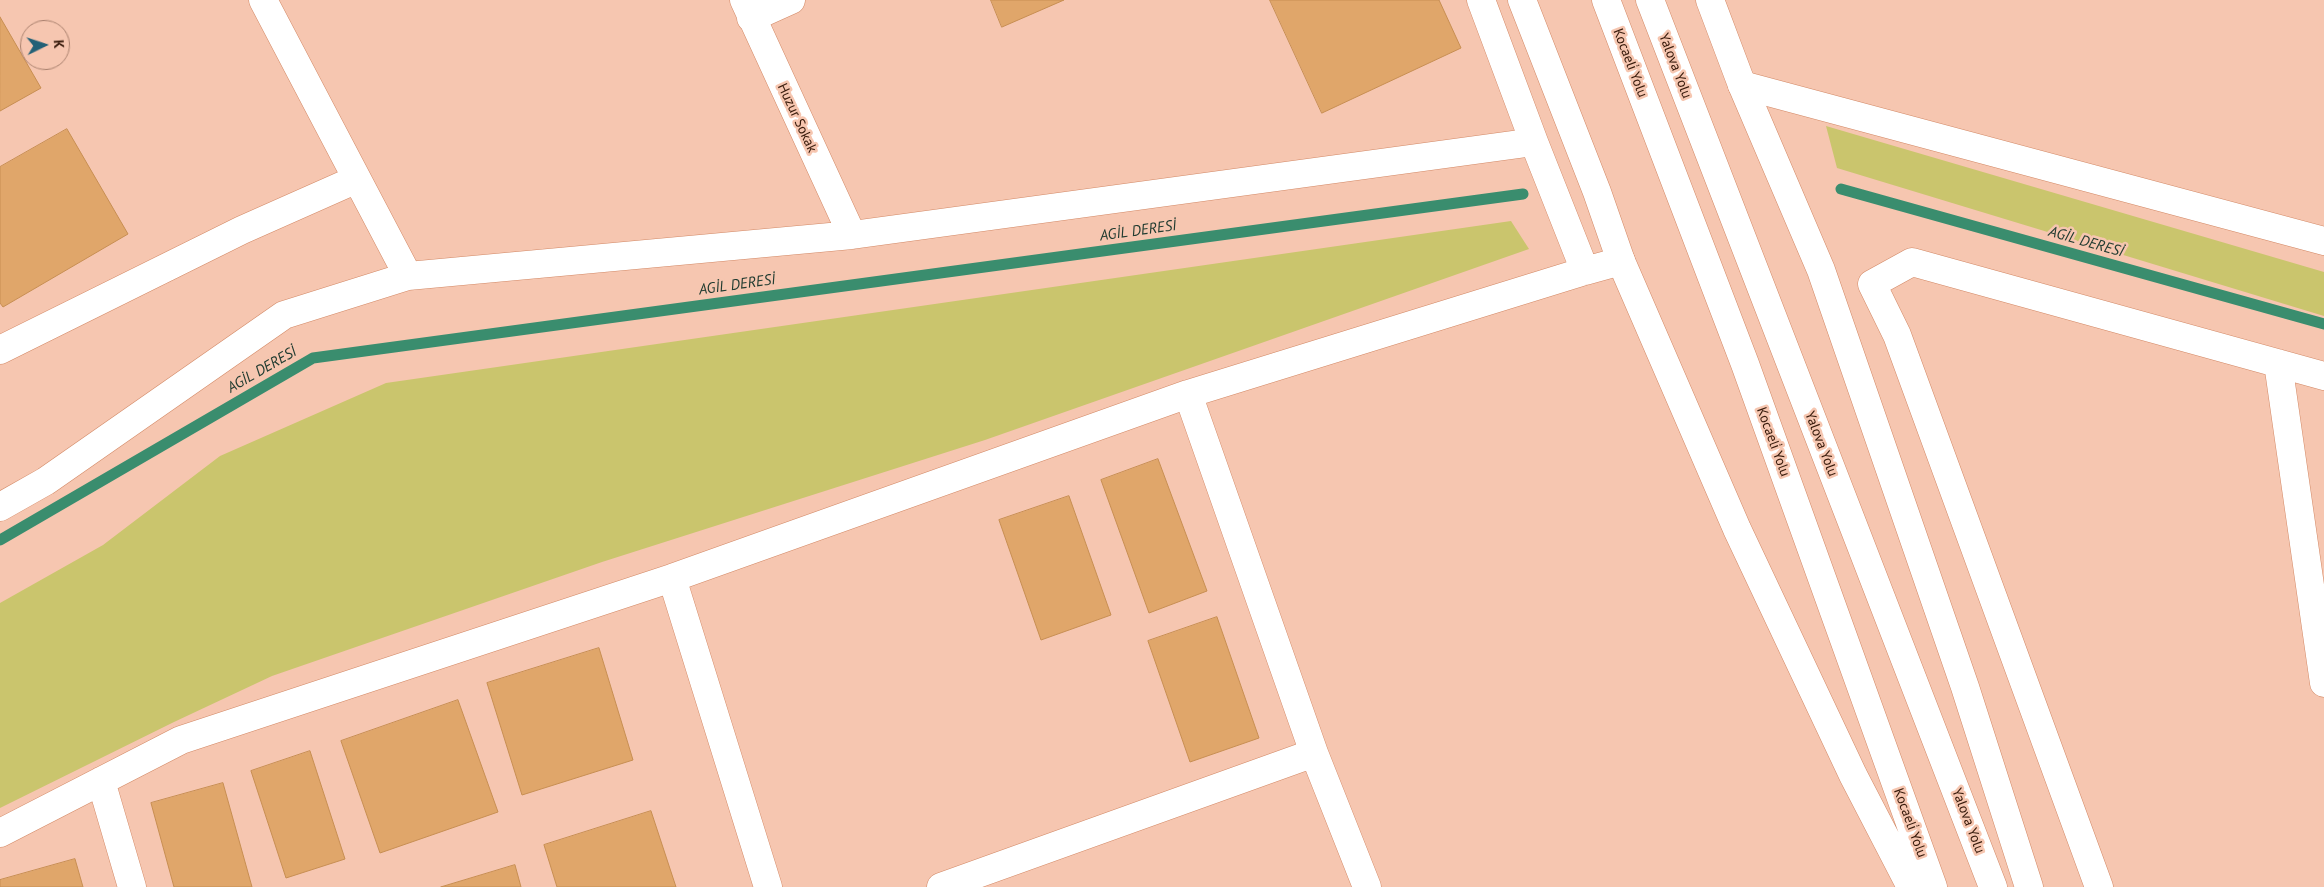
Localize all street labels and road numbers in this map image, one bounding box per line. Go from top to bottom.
street label: Kocaeli̇ Yolu [1609,26,1651,100]
street label: Yalova Yolu [1655,31,1695,101]
street label: Huzur Sokak [774,81,820,155]
street label: Kocaeli̇ Yolu [1753,405,1793,479]
street label: Yalova Yolu [1801,409,1841,479]
street label: Kocaeli̇ Yolu [1890,786,1930,860]
street label: Yalova Yolu [1948,786,1988,856]

